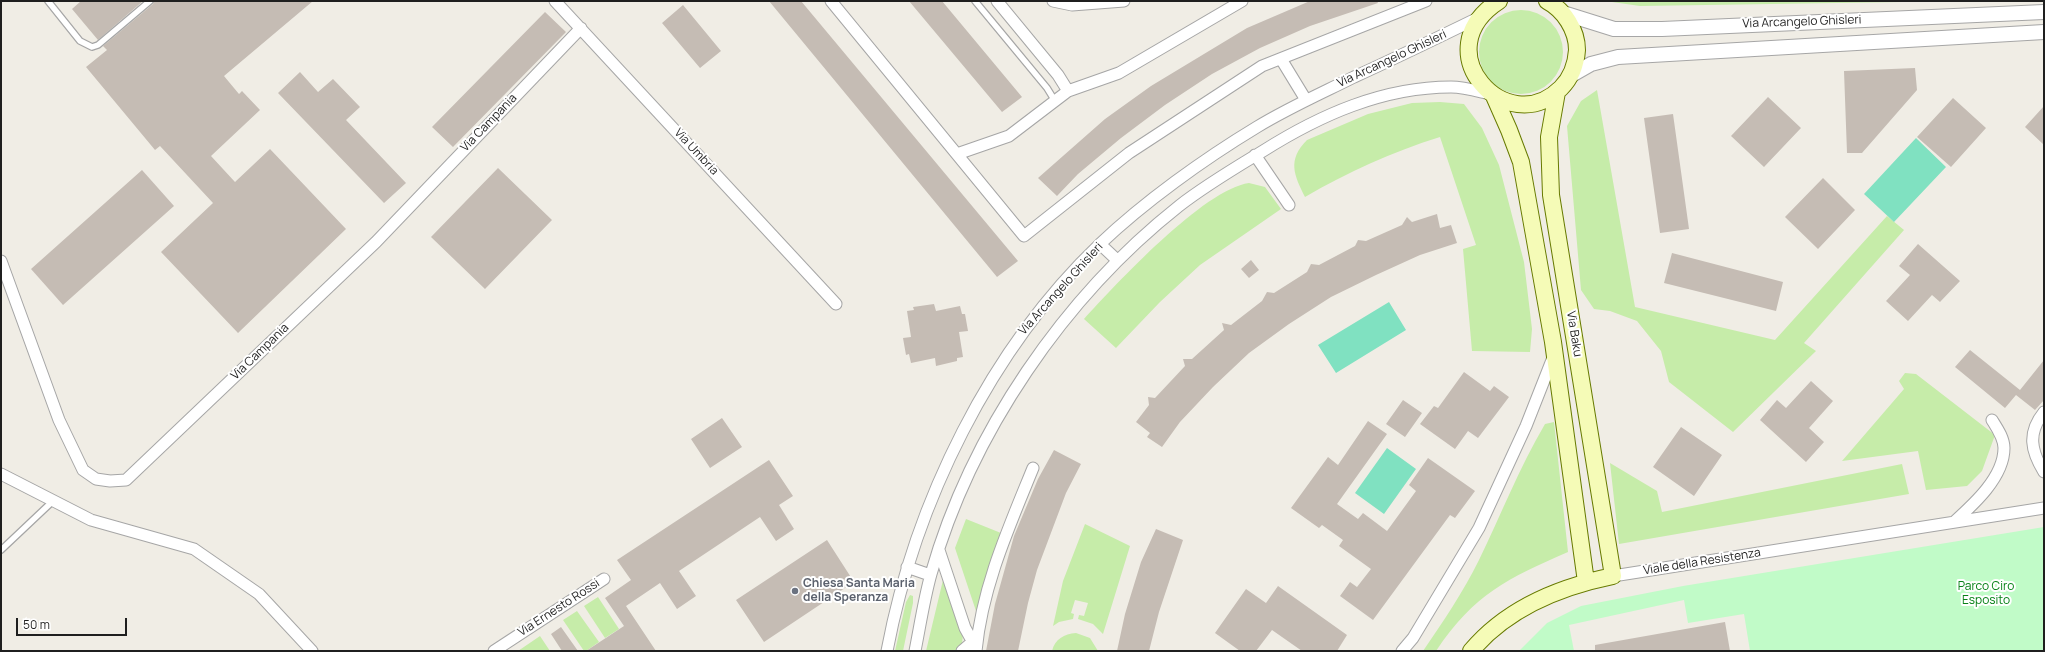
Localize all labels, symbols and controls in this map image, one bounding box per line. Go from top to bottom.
street label: Via Arcangelo Ghisleri [1742,13,1862,31]
street label: Via Arcangelo Ghisleri [1335,27,1449,91]
street label: Via Campania [458,91,520,155]
street label: Via Umbria [671,126,721,178]
street label: Via Arcangelo Ghisleri [1016,240,1106,338]
street label: Via Baku [1563,310,1585,358]
street label: Via Campania [228,321,292,383]
street label: Viale della Resistenza [1642,546,1762,578]
street label: Via Ernesto Rossi [515,576,603,640]
place label: Chiesa Santa Maria della Speranza [803,577,915,605]
park label: Parco Ciro Esposito [1958,580,2014,608]
marker: Chiesa Santa Maria della Speranza [790,586,800,596]
scale bar [18,610,129,636]
text: 50 m [23,616,50,633]

